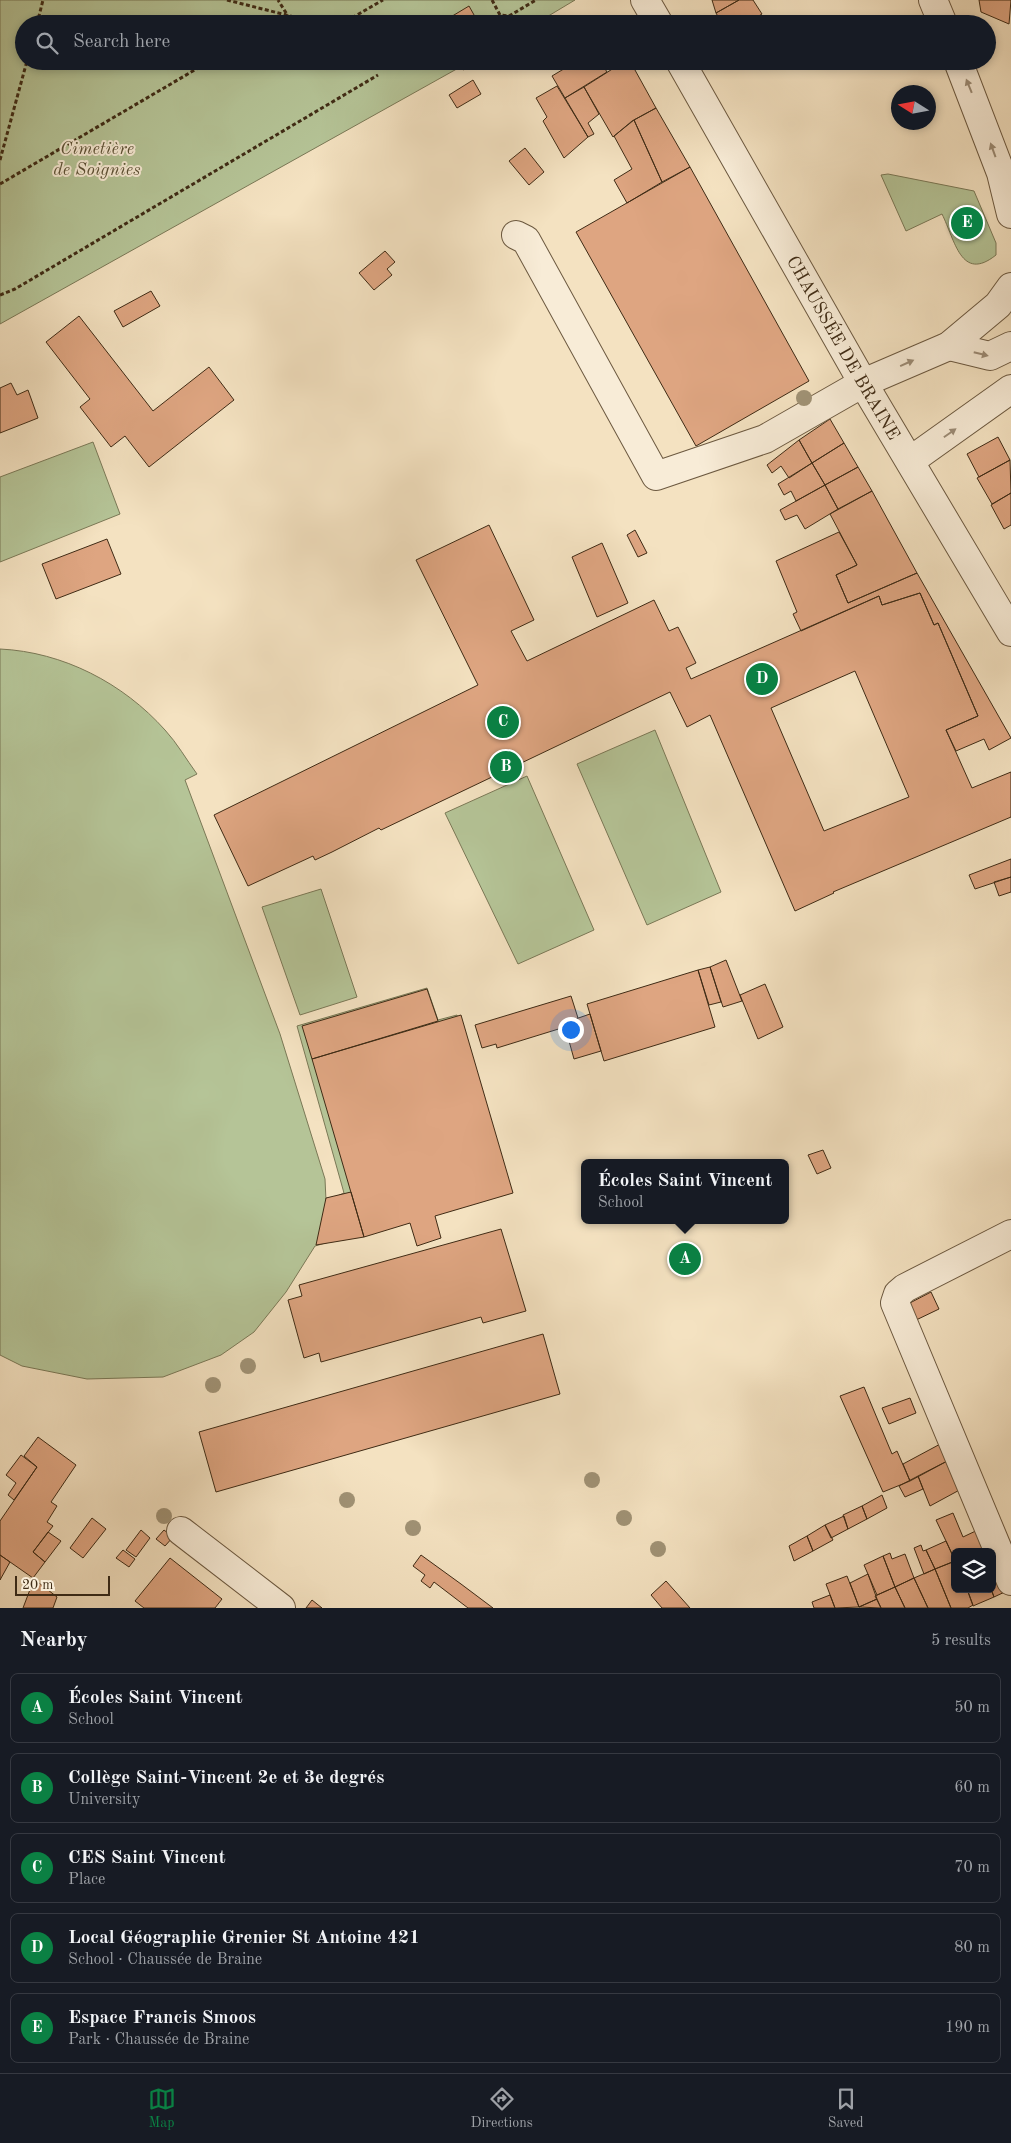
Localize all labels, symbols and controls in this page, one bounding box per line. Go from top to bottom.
search box [15,15,996,70]
icon: search [33,29,61,57]
text: Search here [73,33,170,52]
one-way arrow [964,79,972,93]
north arrow [891,85,936,130]
park label: Cimetière de Soignies [53,140,141,179]
one-way arrow [989,142,997,157]
pin: E [951,204,983,242]
street label: CHAUSSÉE DE BRAINE [783,253,903,443]
one-way arrow [973,350,988,358]
one-way arrow [900,359,914,367]
one-way arrow [943,428,957,438]
pin: D [746,660,778,698]
pin: C [487,703,519,741]
pin: B [490,748,522,786]
your location [558,1017,584,1043]
popup [581,1159,789,1224]
text: Écoles Saint Vincent [598,1172,772,1191]
text: School [598,1195,643,1211]
pin: A [669,1240,701,1278]
map controls [951,1548,996,1593]
button: layers [951,1548,996,1593]
scale bar [15,1573,110,1596]
text: 20 m [22,1578,53,1592]
text: Nearby [20,1630,88,1651]
text: 5 results [931,1633,991,1649]
text: Écoles Saint Vincent [68,1689,243,1708]
text: A [31,1700,43,1716]
text: 50 m [954,1700,990,1716]
text: School [68,1712,114,1728]
text: Collège Saint-Vincent 2e et 3e degrés [68,1769,384,1788]
text: B [31,1780,43,1796]
text: 60 m [954,1780,990,1796]
text: University [68,1792,140,1808]
text: CES Saint Vincent [68,1849,226,1868]
text: C [32,1860,42,1876]
text: 70 m [954,1860,990,1876]
text: Place [68,1872,105,1888]
text: Local Géographie Grenier St Antoine 421 [68,1929,420,1948]
text: D [31,1940,43,1956]
text: 80 m [954,1940,990,1956]
text: School · Chaussée de Braine [68,1952,262,1968]
text: Espace Francis Smoos [68,2009,256,2028]
text: E [31,2020,43,2036]
text: 190 m [945,2020,990,2036]
text: Park · Chaussée de Braine [68,2032,249,2048]
tab: Map [148,2085,176,2132]
tab: Directions [471,2085,533,2132]
tab: Saved [828,2085,863,2132]

